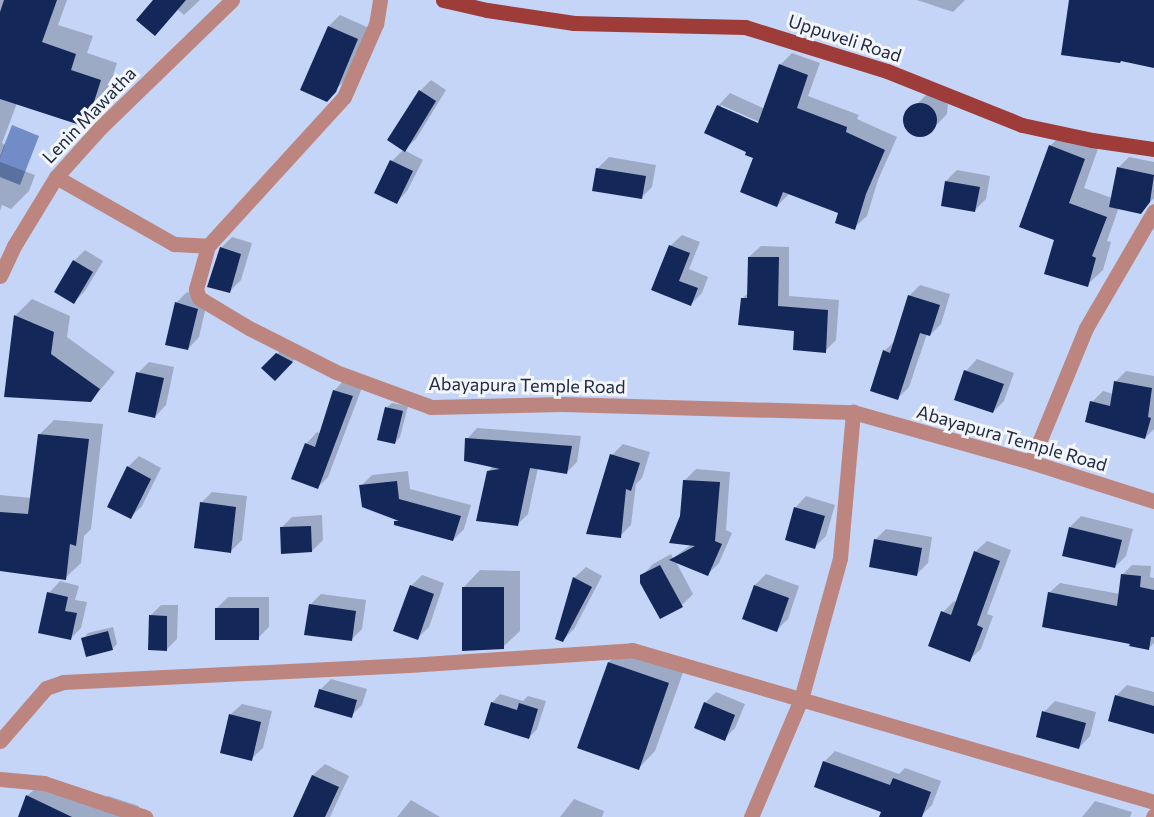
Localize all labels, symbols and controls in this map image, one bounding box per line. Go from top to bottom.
street label: Uppuveli Road [786,10,904,66]
street label: Lenin Mawatha [38,62,140,168]
street label: Abayapura Temple Road [428,372,626,398]
street label: Abayapura Temple Road [914,400,1110,476]

